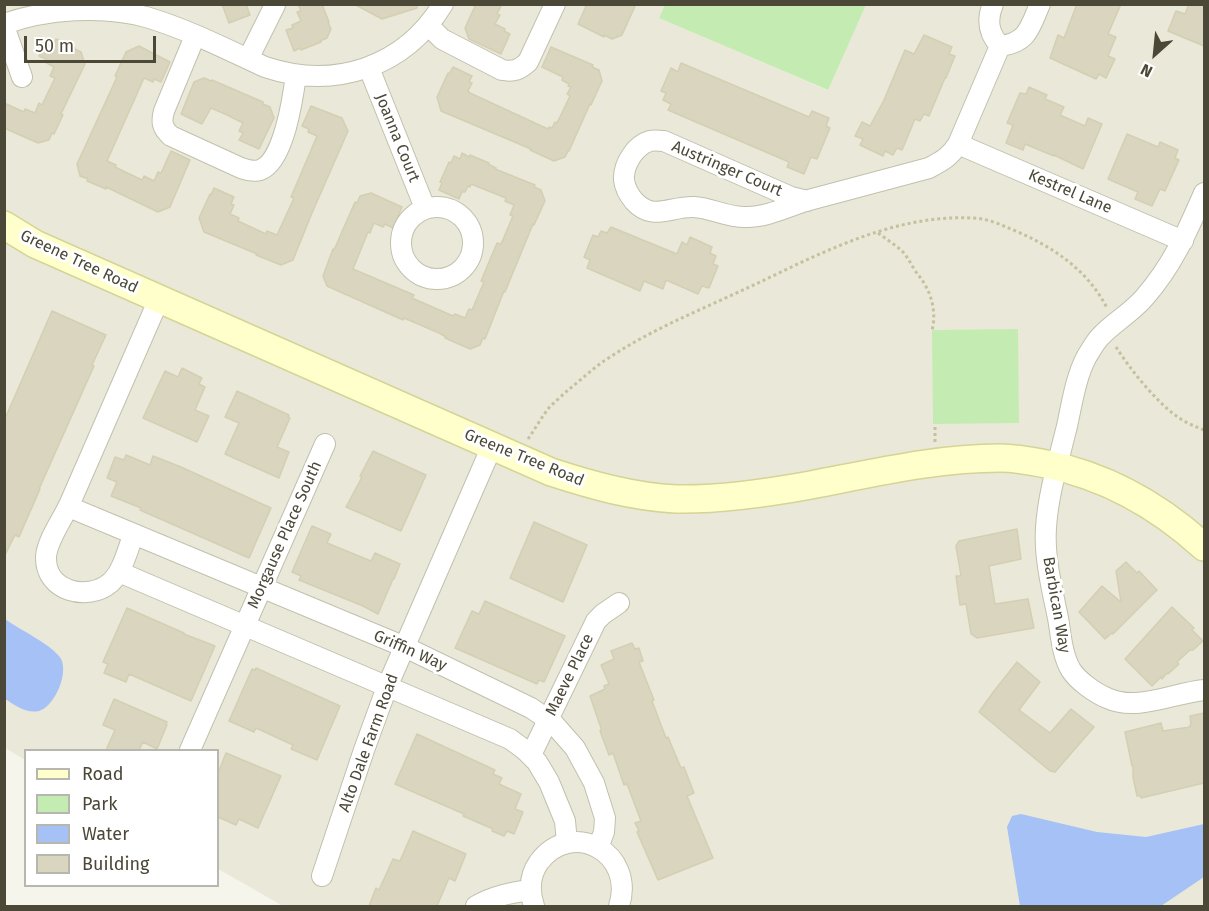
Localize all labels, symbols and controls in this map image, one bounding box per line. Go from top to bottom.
scale bar [27,24,159,62]
north arrow [1125,24,1185,84]
text: 50 m [35,35,74,57]
text: N [1138,60,1156,81]
street label: Joanna Court [371,91,423,185]
street label: Austringer Court [669,137,785,201]
street label: Kestrel Lane [1025,166,1115,218]
street label: Greene Tree Road [17,226,141,298]
street label: Greene Tree Road [461,425,587,491]
street label: Morgause Place South [244,458,326,612]
street label: Barbican Way [1038,555,1074,655]
street label: Griffin Way [370,626,450,676]
street label: Maeve Place [542,631,598,719]
street label: Alto Dale Farm Road [335,671,403,815]
legend [24,749,219,887]
text: Road [82,763,124,785]
text: Park [82,793,117,815]
text: Water [82,823,129,845]
text: Building [82,853,149,875]

